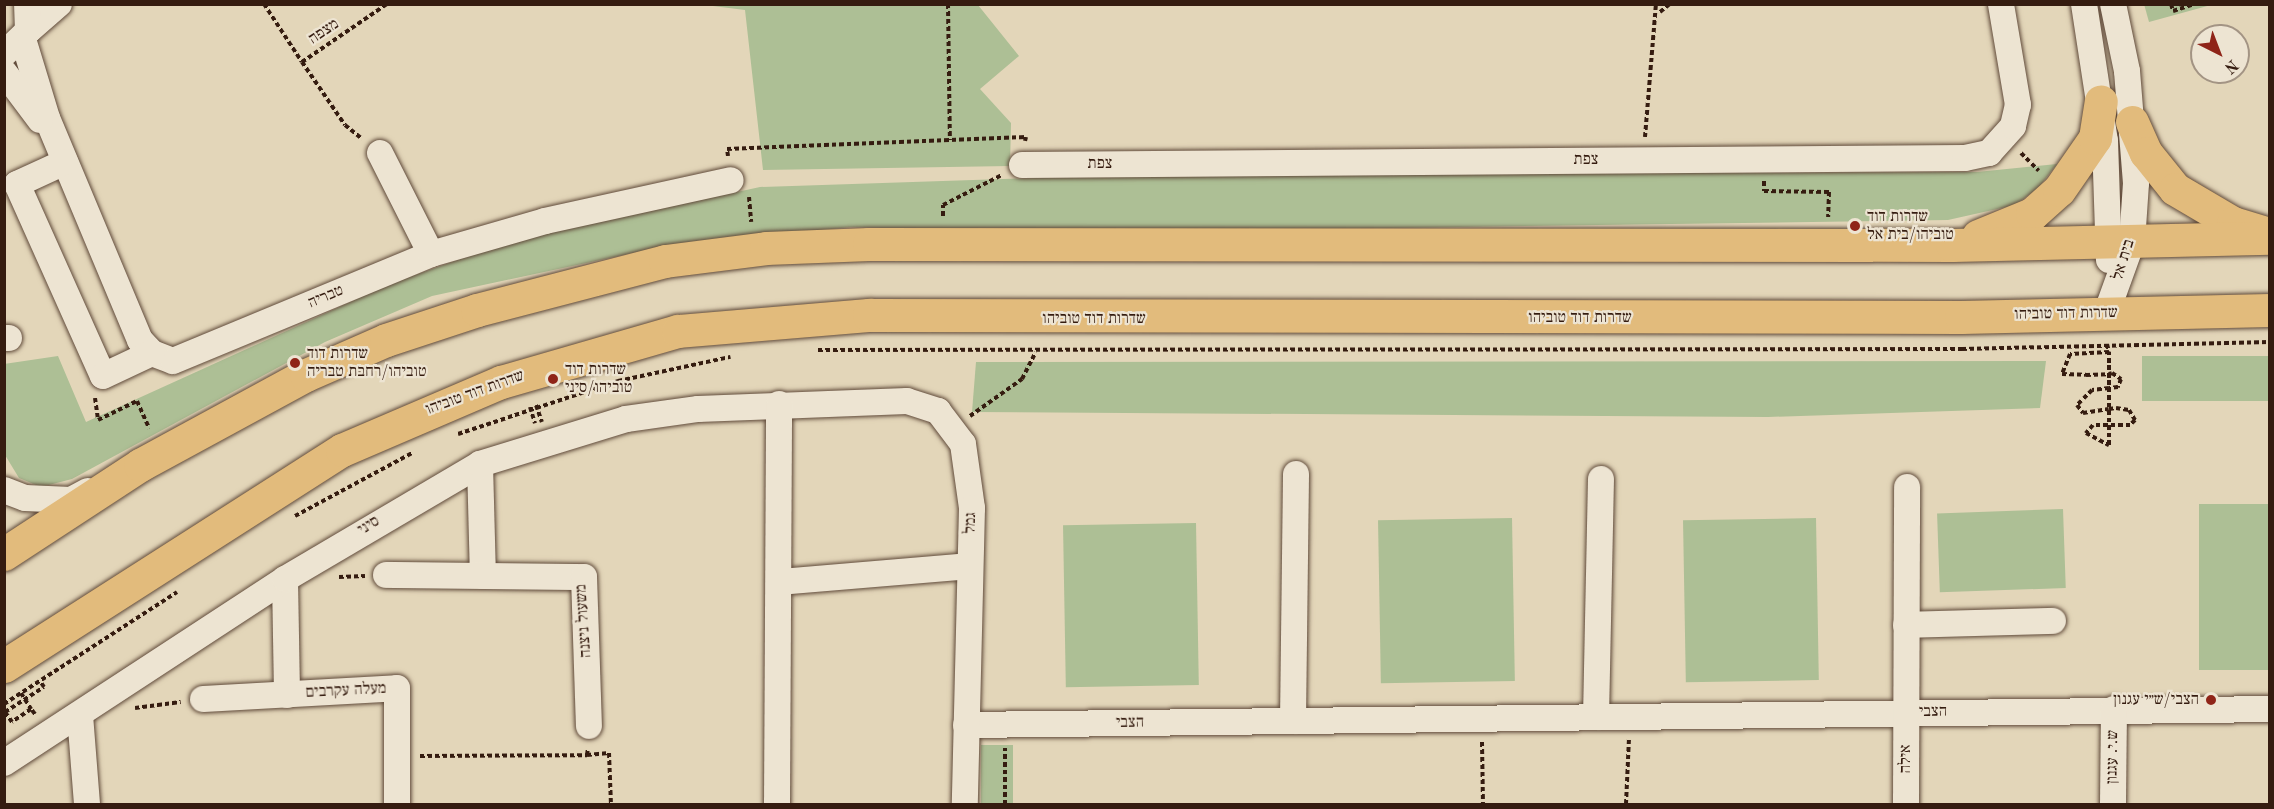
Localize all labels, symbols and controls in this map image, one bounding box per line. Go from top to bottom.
street label: מצפה [305,15,343,49]
north arrow [2190,24,2250,84]
text: N [2221,56,2241,76]
street label: צפת [1574,150,1598,170]
street label: צפת [1088,154,1112,174]
place label: שדרות דוד טוביהו/בית אל [1867,207,1954,245]
marker: שדרות דוד טוביהו/בית אל [1848,219,1862,233]
street label: בית אל [2109,237,2139,283]
street label: טבריה [305,281,347,313]
street label: שדרות דוד טוביהו [2014,303,2118,325]
street label: שדרות דוד טוביהו [1528,308,1632,328]
street label: שדרות דוד טוביהו [1042,309,1146,329]
place label: שדרות דוד טוביהו/רחבת טבריה [307,344,426,382]
marker: שדרות דוד טוביהו/רחבת טבריה [288,356,302,370]
place label: שדרות דוד טוביהו/סיני [565,360,632,398]
street label: שדרות דוד טוביהו [423,366,527,420]
marker: שדרות דוד טוביהו/סיני [546,372,560,386]
street label: סיני [355,512,383,540]
street label: גמל [961,512,981,534]
street label: משעול ניצנה [572,584,596,658]
street label: מעלה עקרבים [305,679,387,703]
place label: הצבי/ש״י עגנון [2113,690,2199,710]
marker: הצבי/ש״י עגנון [2204,693,2218,707]
street label: הצבי [1919,702,1947,722]
street label: הצבי [1116,713,1144,733]
street label: ש.י. עגנון [2103,730,2123,784]
street label: אילה [1896,744,1916,774]

